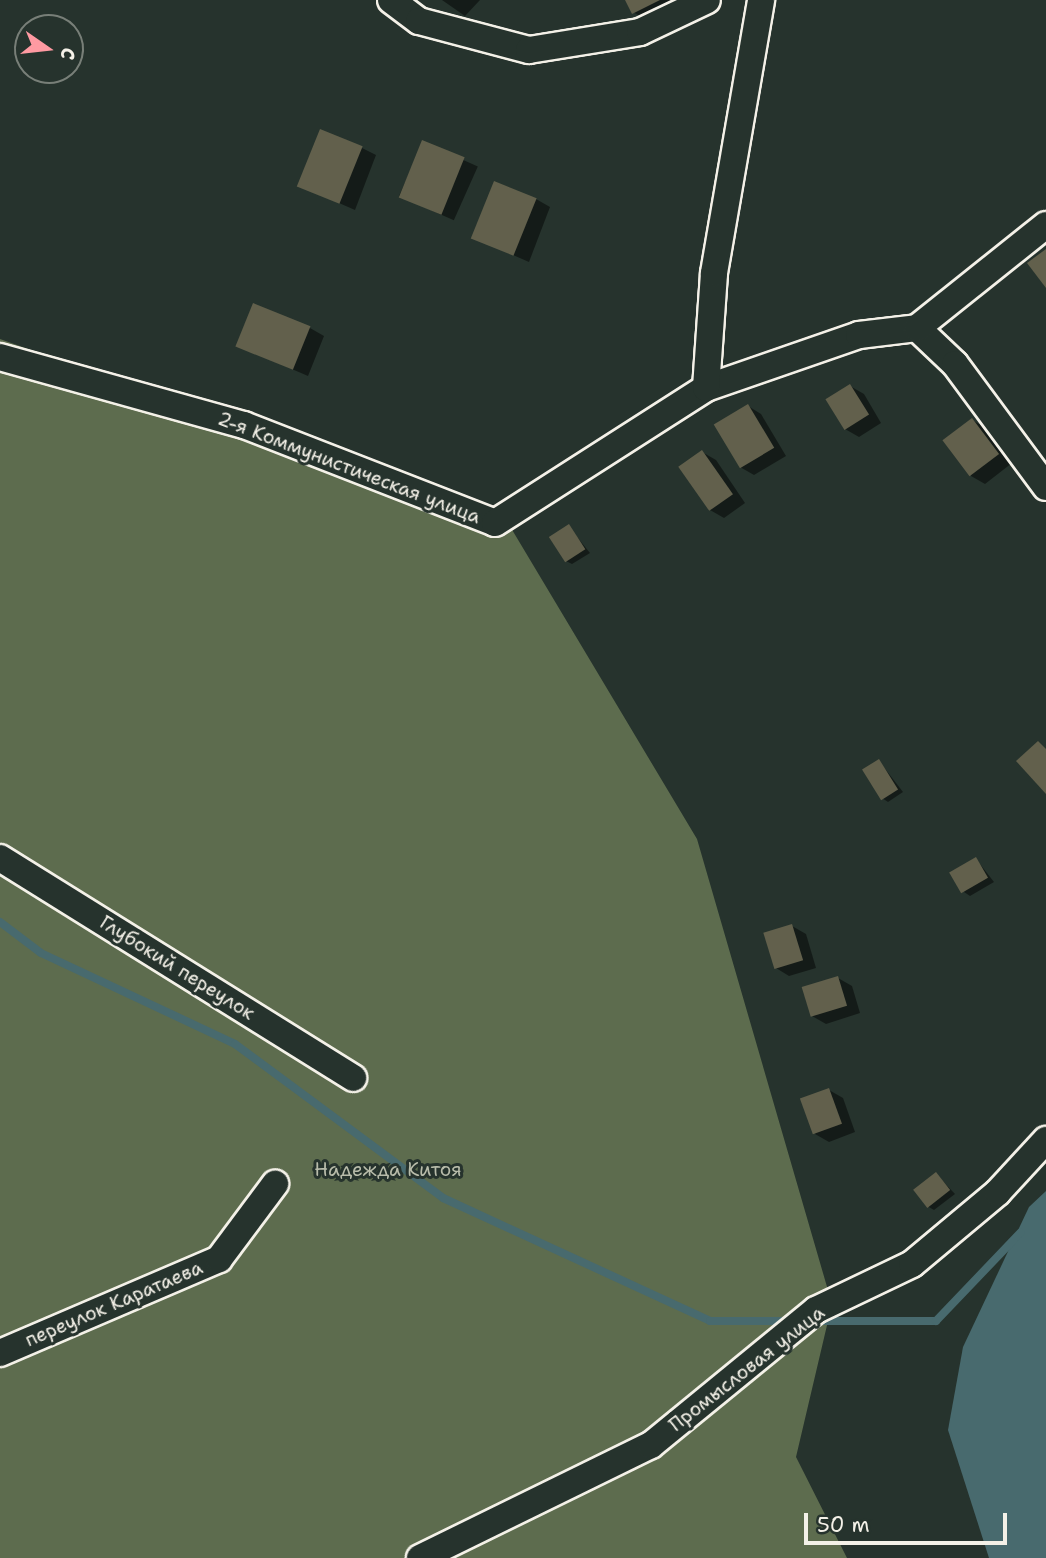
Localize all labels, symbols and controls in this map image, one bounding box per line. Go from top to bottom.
north arrow [14,14,84,84]
text: С [54,45,81,62]
street label: 2-я Коммунистическая улица [214,407,484,529]
street label: Глубокий переулок [95,911,259,1025]
park label: Надежда Китоя [314,1159,462,1181]
street label: переулок Каратаева [22,1256,206,1352]
street label: Промысловая улица [665,1301,829,1437]
scale bar [808,1498,1011,1542]
text: 50 m [817,1511,870,1539]

